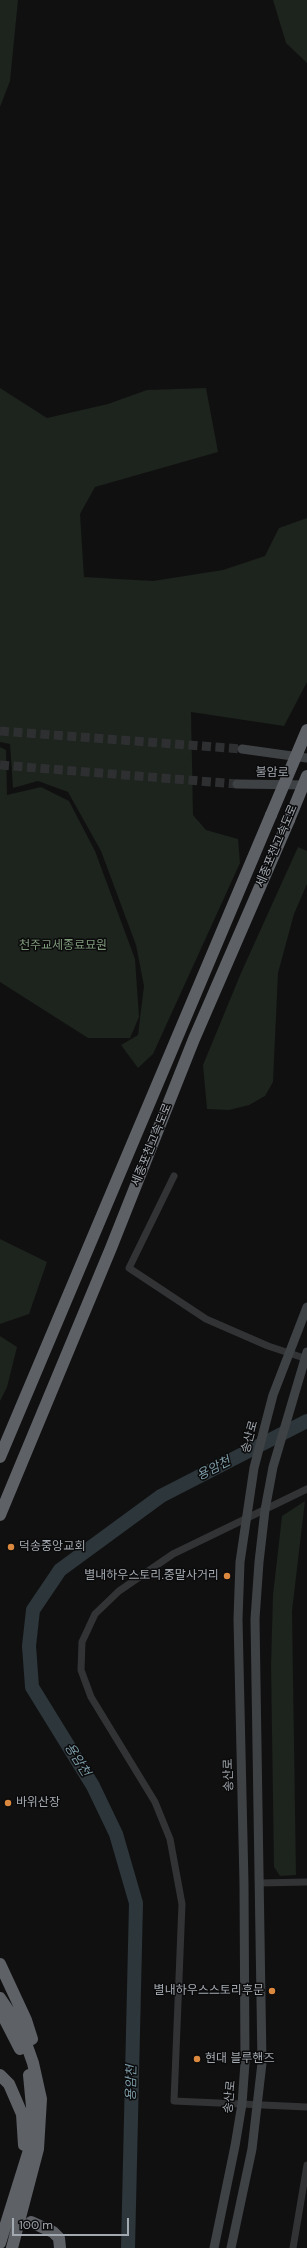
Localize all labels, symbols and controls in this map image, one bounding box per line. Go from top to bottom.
street label: 불암로 [255,766,289,780]
street label: 세종포천고속도로 [253,803,301,889]
park label: 천주교세종료묘원 [19,939,107,953]
street label: 세종포천고속도로 [129,1101,175,1189]
street label: 송산로 [239,1419,261,1455]
water label: 용암천 [194,1454,234,1484]
place label: 덕송중앙교회 [19,1540,85,1554]
marker: 덕송중앙교회 [6,1542,16,1552]
place label: 별내하우스토리.중말사거리 [84,1569,219,1583]
marker: 별내하우스토리.중말사거리 [222,1571,232,1581]
water label: 용암천 [61,1741,93,1779]
street label: 송산로 [222,1758,236,1792]
place label: 바위산장 [16,1796,60,1810]
marker: 바위산장 [3,1798,13,1808]
place label: 별내하우스스토리후문 [154,1984,264,1998]
marker: 별내하우스스토리후문 [267,1986,277,1996]
place label: 현대 블루핸즈 [205,2052,274,2066]
marker: 현대 블루핸즈 [192,2054,202,2064]
water label: 용암천 [124,2065,140,2101]
street label: 송산로 [221,2080,239,2114]
scale bar [14,2210,131,2236]
text: 100 m [19,2217,53,2233]

